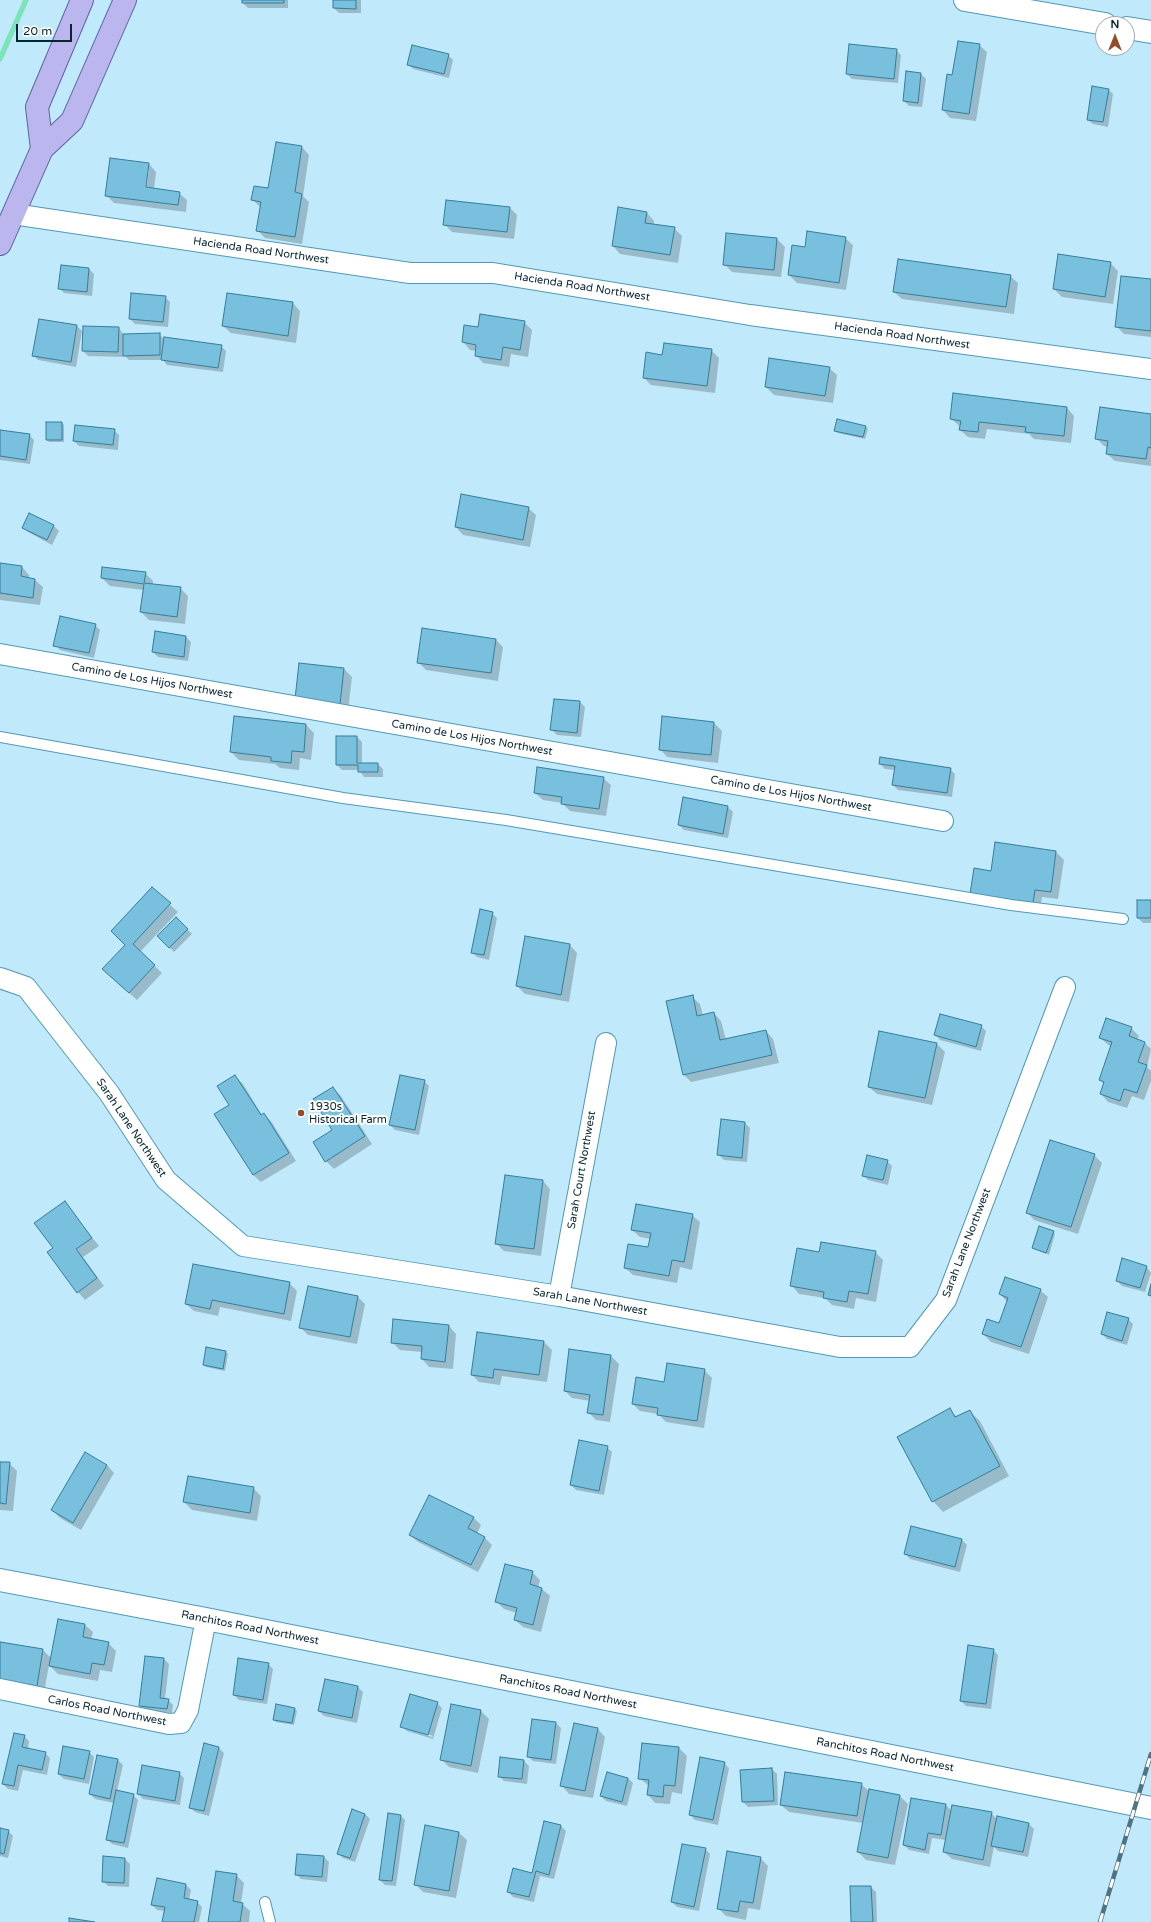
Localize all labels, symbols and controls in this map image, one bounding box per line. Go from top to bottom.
scale bar [18,16,74,42]
north arrow [1095,16,1135,56]
text: N [1111,18,1119,31]
text: 20 m [23,24,52,38]
street label: Hacienda Road Northwest [192,235,330,267]
street label: Hacienda Road Northwest [513,270,651,304]
street label: Hacienda Road Northwest [833,320,971,352]
street label: Camino de Los Hijos Northwest [70,660,234,702]
street label: Camino de Los Hijos Northwest [390,717,554,759]
street label: Camino de Los Hijos Northwest [709,773,873,815]
street label: Sarah Lane Northwest [93,1076,169,1180]
place label: 1930s Historical Farm [309,1100,387,1126]
marker: 1930s Historical Farm [296,1108,306,1118]
street label: Sarah Court Northwest [565,1110,599,1230]
street label: Sarah Lane Northwest [940,1187,994,1299]
street label: Sarah Lane Northwest [532,1285,648,1319]
street label: Ranchitos Road Northwest [180,1608,320,1648]
street label: Ranchitos Road Northwest [498,1672,638,1712]
street label: Carlos Road Northwest [46,1693,168,1729]
street label: Ranchitos Road Northwest [815,1735,955,1775]

